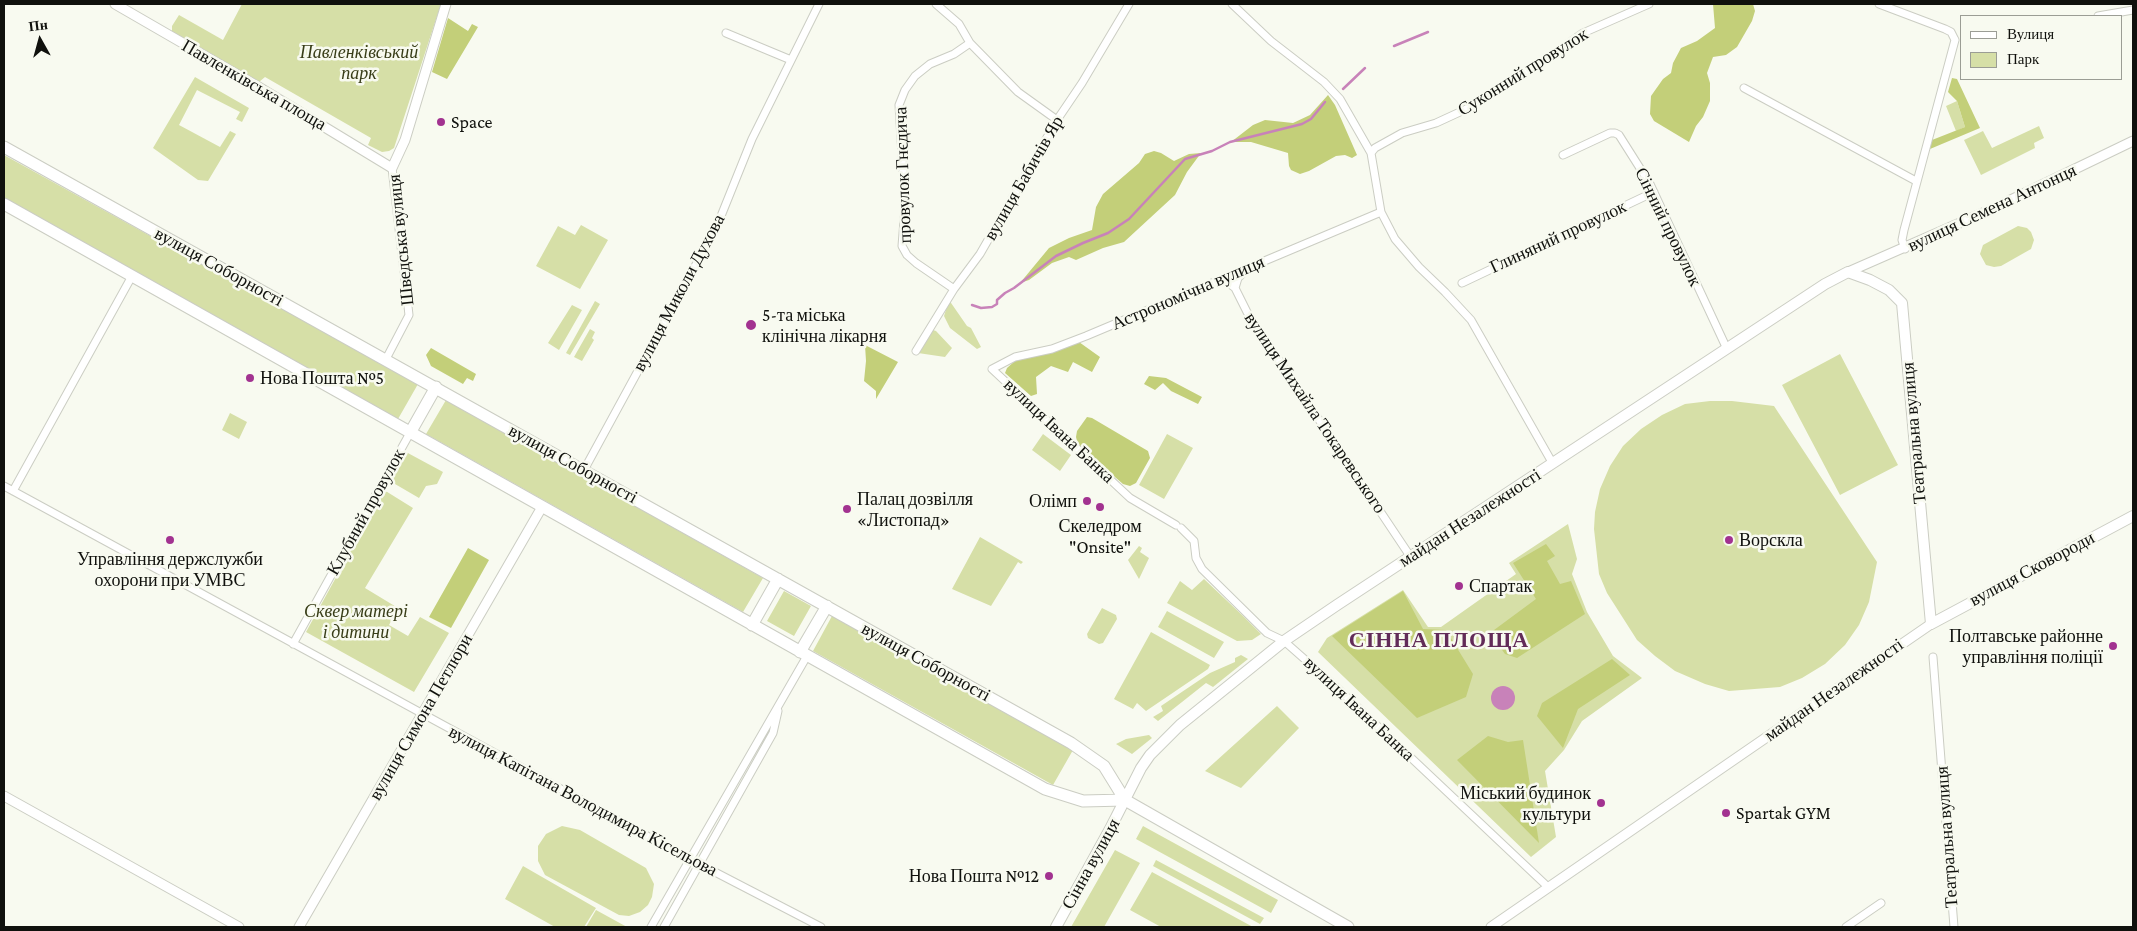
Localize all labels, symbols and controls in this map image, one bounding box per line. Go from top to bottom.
north arrow [15,15,65,65]
legend [1960,15,2122,80]
text: Пн [28,16,49,34]
street label: Суконний провулок [1454,23,1592,121]
text: Вулиця [2007,26,2054,42]
street label: Павленківська площа [178,35,330,135]
park label: Павленківський парк [300,41,418,84]
text: Парк [2007,51,2039,67]
street label: провулок Гнєдича [890,106,916,244]
place label: Space [451,111,492,133]
street label: вулиця Бабичів Яр [980,112,1068,244]
marker: Space [435,116,447,128]
street label: вулиця Семена Антонця [1904,159,2080,257]
street label: Сінний провулок [1630,164,1706,290]
street label: Шведська вулиця [383,173,419,307]
street label: Глиняний провулок [1486,196,1630,278]
street label: вулиця Миколи Духова [628,211,730,375]
street label: вулиця Соборності [151,223,287,311]
street label: Астрономічна вулиця [1108,251,1268,335]
place label: 5-та міська клінічна лікарня [762,304,887,346]
street label: вулиця Михайла Токаревського [1240,308,1390,518]
marker: 5-та міська клінічна лікарня [744,318,758,332]
street label: Театральна вулиця [1897,361,1931,505]
place label: Нова Пошта №5 [260,367,384,389]
marker: Нова Пошта №5 [244,372,256,384]
street label: вулиця Івана Банка [999,374,1119,488]
street label: вулиця Соборності [505,420,641,508]
street label: Клубний провулок [322,445,410,579]
street label: майдан Незалежності [1395,464,1545,572]
place label: Палац дозвілля «Листопад» [857,488,973,530]
place label: Олімп [1029,490,1077,512]
marker: Олімп [1081,495,1093,507]
marker: Скеледром "Onsite" [1094,501,1106,513]
marker: Палац дозвілля «Листопад» [841,503,853,515]
place label: Скеледром "Onsite" [1058,515,1142,558]
street label: вулиця Сковороди [1966,527,2098,611]
place label: Ворскла [1739,529,1803,551]
marker: Управління держслужби охорони при УМВС [164,534,176,546]
marker: Ворскла [1723,534,1735,546]
place label: Управління держслужби охорони при УМВС [77,548,263,590]
place label: Спартак [1469,575,1532,597]
marker: Спартак [1453,580,1465,592]
park label: Сквер матері і дитини [304,600,408,642]
street label: вулиця Соборності [858,618,994,706]
place label: Полтавське районне управління поліції [1949,625,2103,668]
district label: СІННА ПЛОЩА [1347,627,1531,653]
street label: вулиця Симона Петлюри [365,630,477,804]
street label: майдан Незалежності [1760,634,1908,746]
marker: Полтавське районне управління поліції [2107,640,2119,652]
street label: вулиця Івана Банка [1299,652,1419,766]
street label: вулиця Капітана Володимира Кісельова [445,721,721,881]
street label: Театральна вулиця [1931,765,1963,909]
place label: Міський будинок культури [1460,782,1591,824]
marker: Міський будинок культури [1595,797,1607,809]
place label: Spartak GYM [1736,802,1831,824]
marker: Spartak GYM [1720,807,1732,819]
street label: Сінна вулиця [1057,815,1125,913]
place label: Нова Пошта №12 [909,865,1039,887]
marker: Нова Пошта №12 [1043,870,1055,882]

